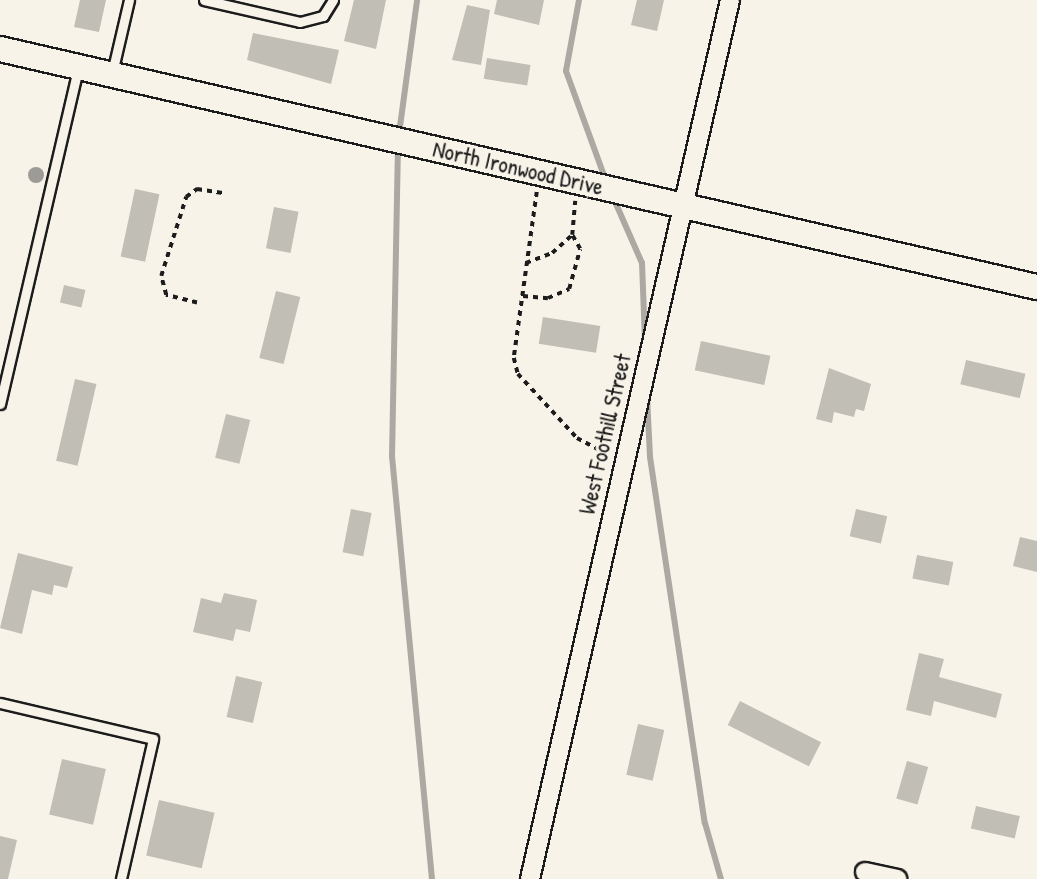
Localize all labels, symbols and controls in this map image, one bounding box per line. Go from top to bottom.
street label: North Ironwood Drive [430,135,606,201]
street label: West Foothill Street [573,351,637,517]

